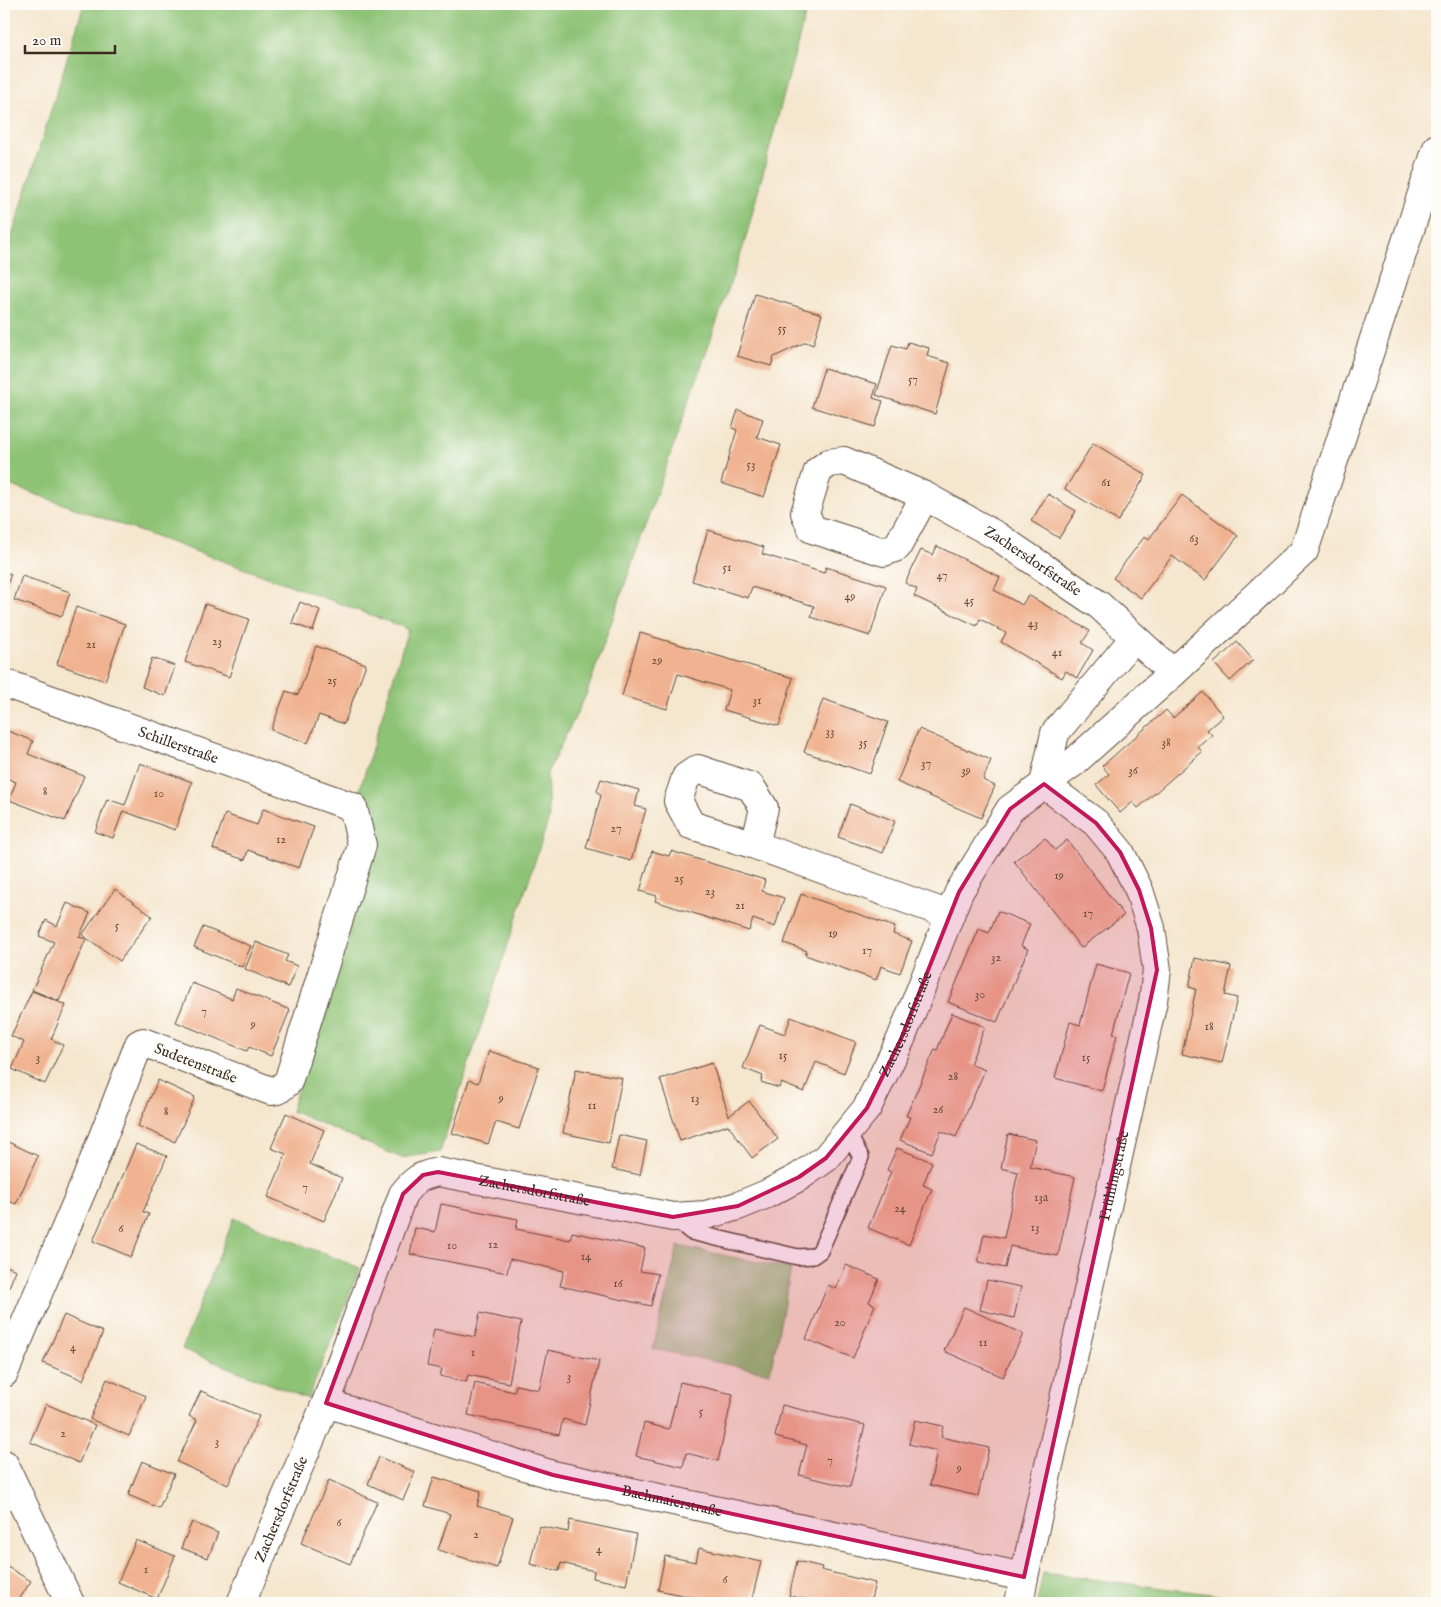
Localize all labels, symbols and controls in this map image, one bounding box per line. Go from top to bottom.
scale bar [25,22,115,54]
text: 20 m [32,31,62,50]
house number: 55 [778,321,787,336]
house number: 57 [908,372,918,387]
house number: 53 [747,457,755,472]
house number: 61 [1101,475,1111,490]
street label: Zachersdorfstraße [981,522,1085,600]
house number: 63 [1189,531,1199,546]
house number: 51 [723,560,731,575]
house number: 47 [936,568,948,583]
house number: 49 [844,589,856,604]
house number: 45 [964,593,975,608]
house number: 43 [1028,616,1038,631]
house number: 23 [212,634,222,649]
house number: 21 [86,637,96,652]
house number: 41 [1052,645,1062,660]
house number: 29 [652,653,662,668]
house number: 25 [327,673,338,688]
house number: 31 [753,693,761,708]
street label: Schillerstraße [136,722,221,768]
house number: 33 [826,724,834,739]
house number: 35 [859,735,868,750]
house number: 38 [1161,735,1171,750]
house number: 37 [921,756,931,771]
house number: 39 [961,763,971,778]
house number: 36 [1128,763,1139,778]
house number: 8 [43,784,48,799]
house number: 10 [154,786,164,801]
house number: 27 [610,821,622,836]
house number: 12 [276,832,286,847]
house number: 19 [1054,868,1064,883]
house number: 25 [674,871,685,886]
house number: 23 [705,884,715,899]
house number: 21 [735,898,745,913]
house number: 17 [1083,906,1093,921]
house number: 5 [115,918,120,933]
house number: 19 [828,926,838,941]
house number: 17 [862,943,872,958]
house number: 32 [991,950,1001,965]
street label: Zachersdorfstraße [875,968,937,1080]
house number: 30 [975,987,985,1002]
house number: 7 [201,1004,207,1019]
house number: 9 [249,1017,256,1032]
house number: 18 [1204,1019,1214,1034]
street label: Sudetenstraße [152,1039,240,1088]
house number: 15 [779,1048,788,1063]
house number: 3 [36,1050,40,1065]
house number: 15 [1082,1050,1091,1065]
house number: 28 [948,1069,958,1084]
house number: 9 [497,1091,504,1106]
house number: 13 [691,1091,699,1106]
house number: 11 [588,1098,596,1113]
house number: 26 [933,1102,944,1117]
house number: 8 [164,1104,169,1119]
street label: Frühlingstraße [1095,1128,1134,1222]
street label: Zachersdorfstraße [477,1171,592,1211]
house number: 7 [302,1180,308,1195]
house number: 13a [1034,1190,1049,1205]
house number: 24 [894,1201,906,1216]
house number: 13 [1031,1220,1039,1235]
house number: 6 [118,1221,124,1236]
house number: 12 [488,1237,498,1252]
house number: 10 [447,1238,457,1253]
house number: 14 [581,1249,591,1264]
house number: 16 [613,1276,624,1291]
house number: 20 [834,1315,846,1330]
house number: 11 [979,1335,987,1350]
house number: 4 [70,1340,76,1355]
house number: 1 [471,1345,475,1360]
house number: 3 [567,1369,571,1384]
house number: 5 [699,1404,704,1419]
house number: 2 [60,1426,66,1441]
house number: 3 [215,1434,219,1449]
street label: Zachersdorfstraße [250,1453,312,1565]
house number: 7 [827,1453,833,1468]
house number: 9 [955,1461,962,1476]
street label: Bachmaierstraße [620,1481,724,1521]
house number: 6 [336,1515,342,1530]
house number: 2 [473,1527,479,1542]
house number: 4 [596,1542,602,1557]
house number: 1 [144,1562,148,1577]
house number: 6 [722,1572,728,1587]

